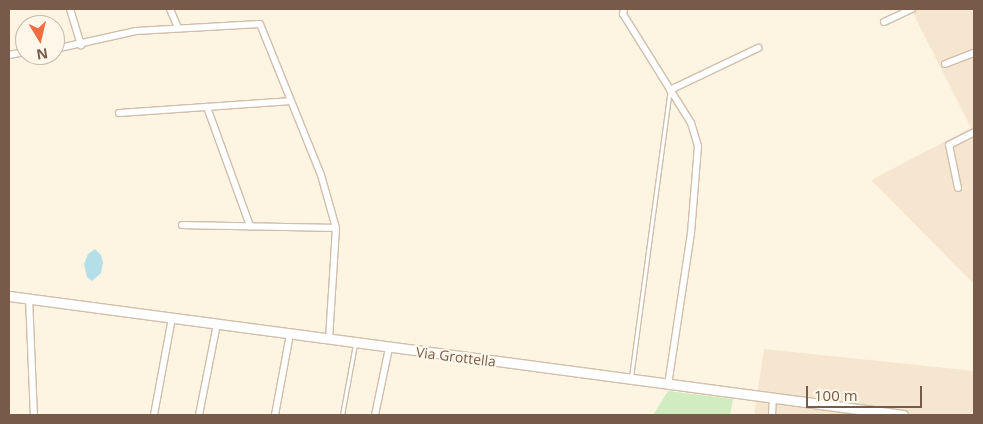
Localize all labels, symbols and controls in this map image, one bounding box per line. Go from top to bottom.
north arrow [15,15,65,65]
text: N [35,44,49,65]
street label: Via Grottella [415,344,497,370]
scale bar [808,376,924,408]
text: 100 m [814,385,858,405]

